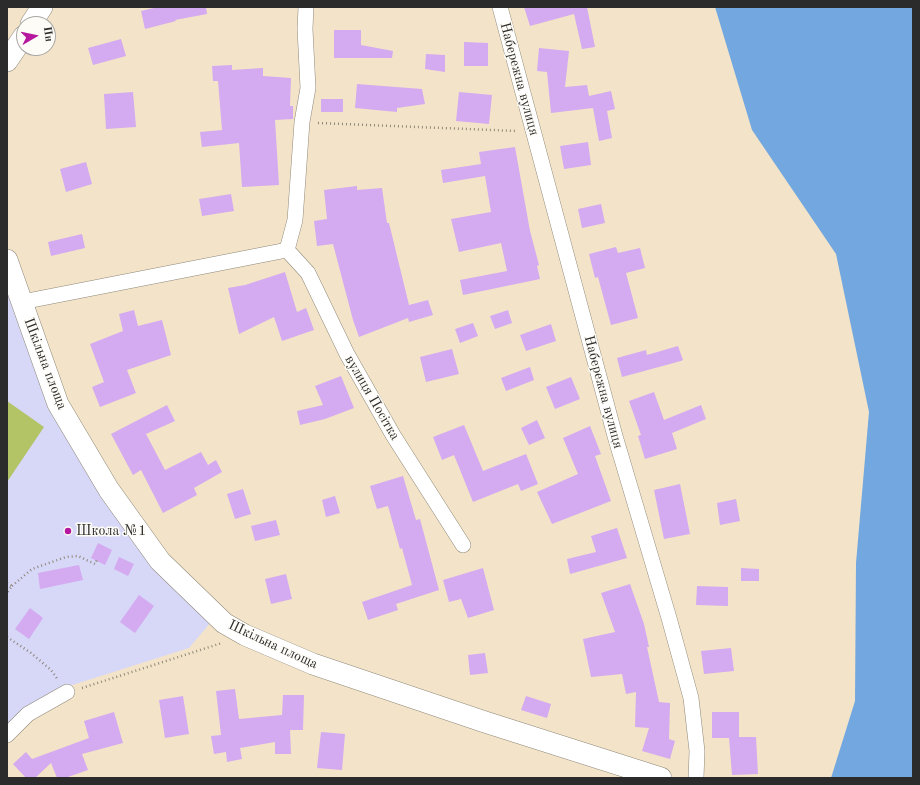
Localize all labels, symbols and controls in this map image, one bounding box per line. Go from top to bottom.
north arrow [16,16,56,56]
street label: Набережна вулиця [496,21,542,137]
text: Пн [41,26,54,43]
street label: Шкільна площа [20,316,70,412]
street label: Набережна вулиця [580,334,626,450]
street label: вулиця Посітка [341,353,403,443]
place label: Школа №1 [76,523,146,539]
marker: Школа №1 [63,526,73,536]
street label: Шкільна площа [226,617,320,673]

